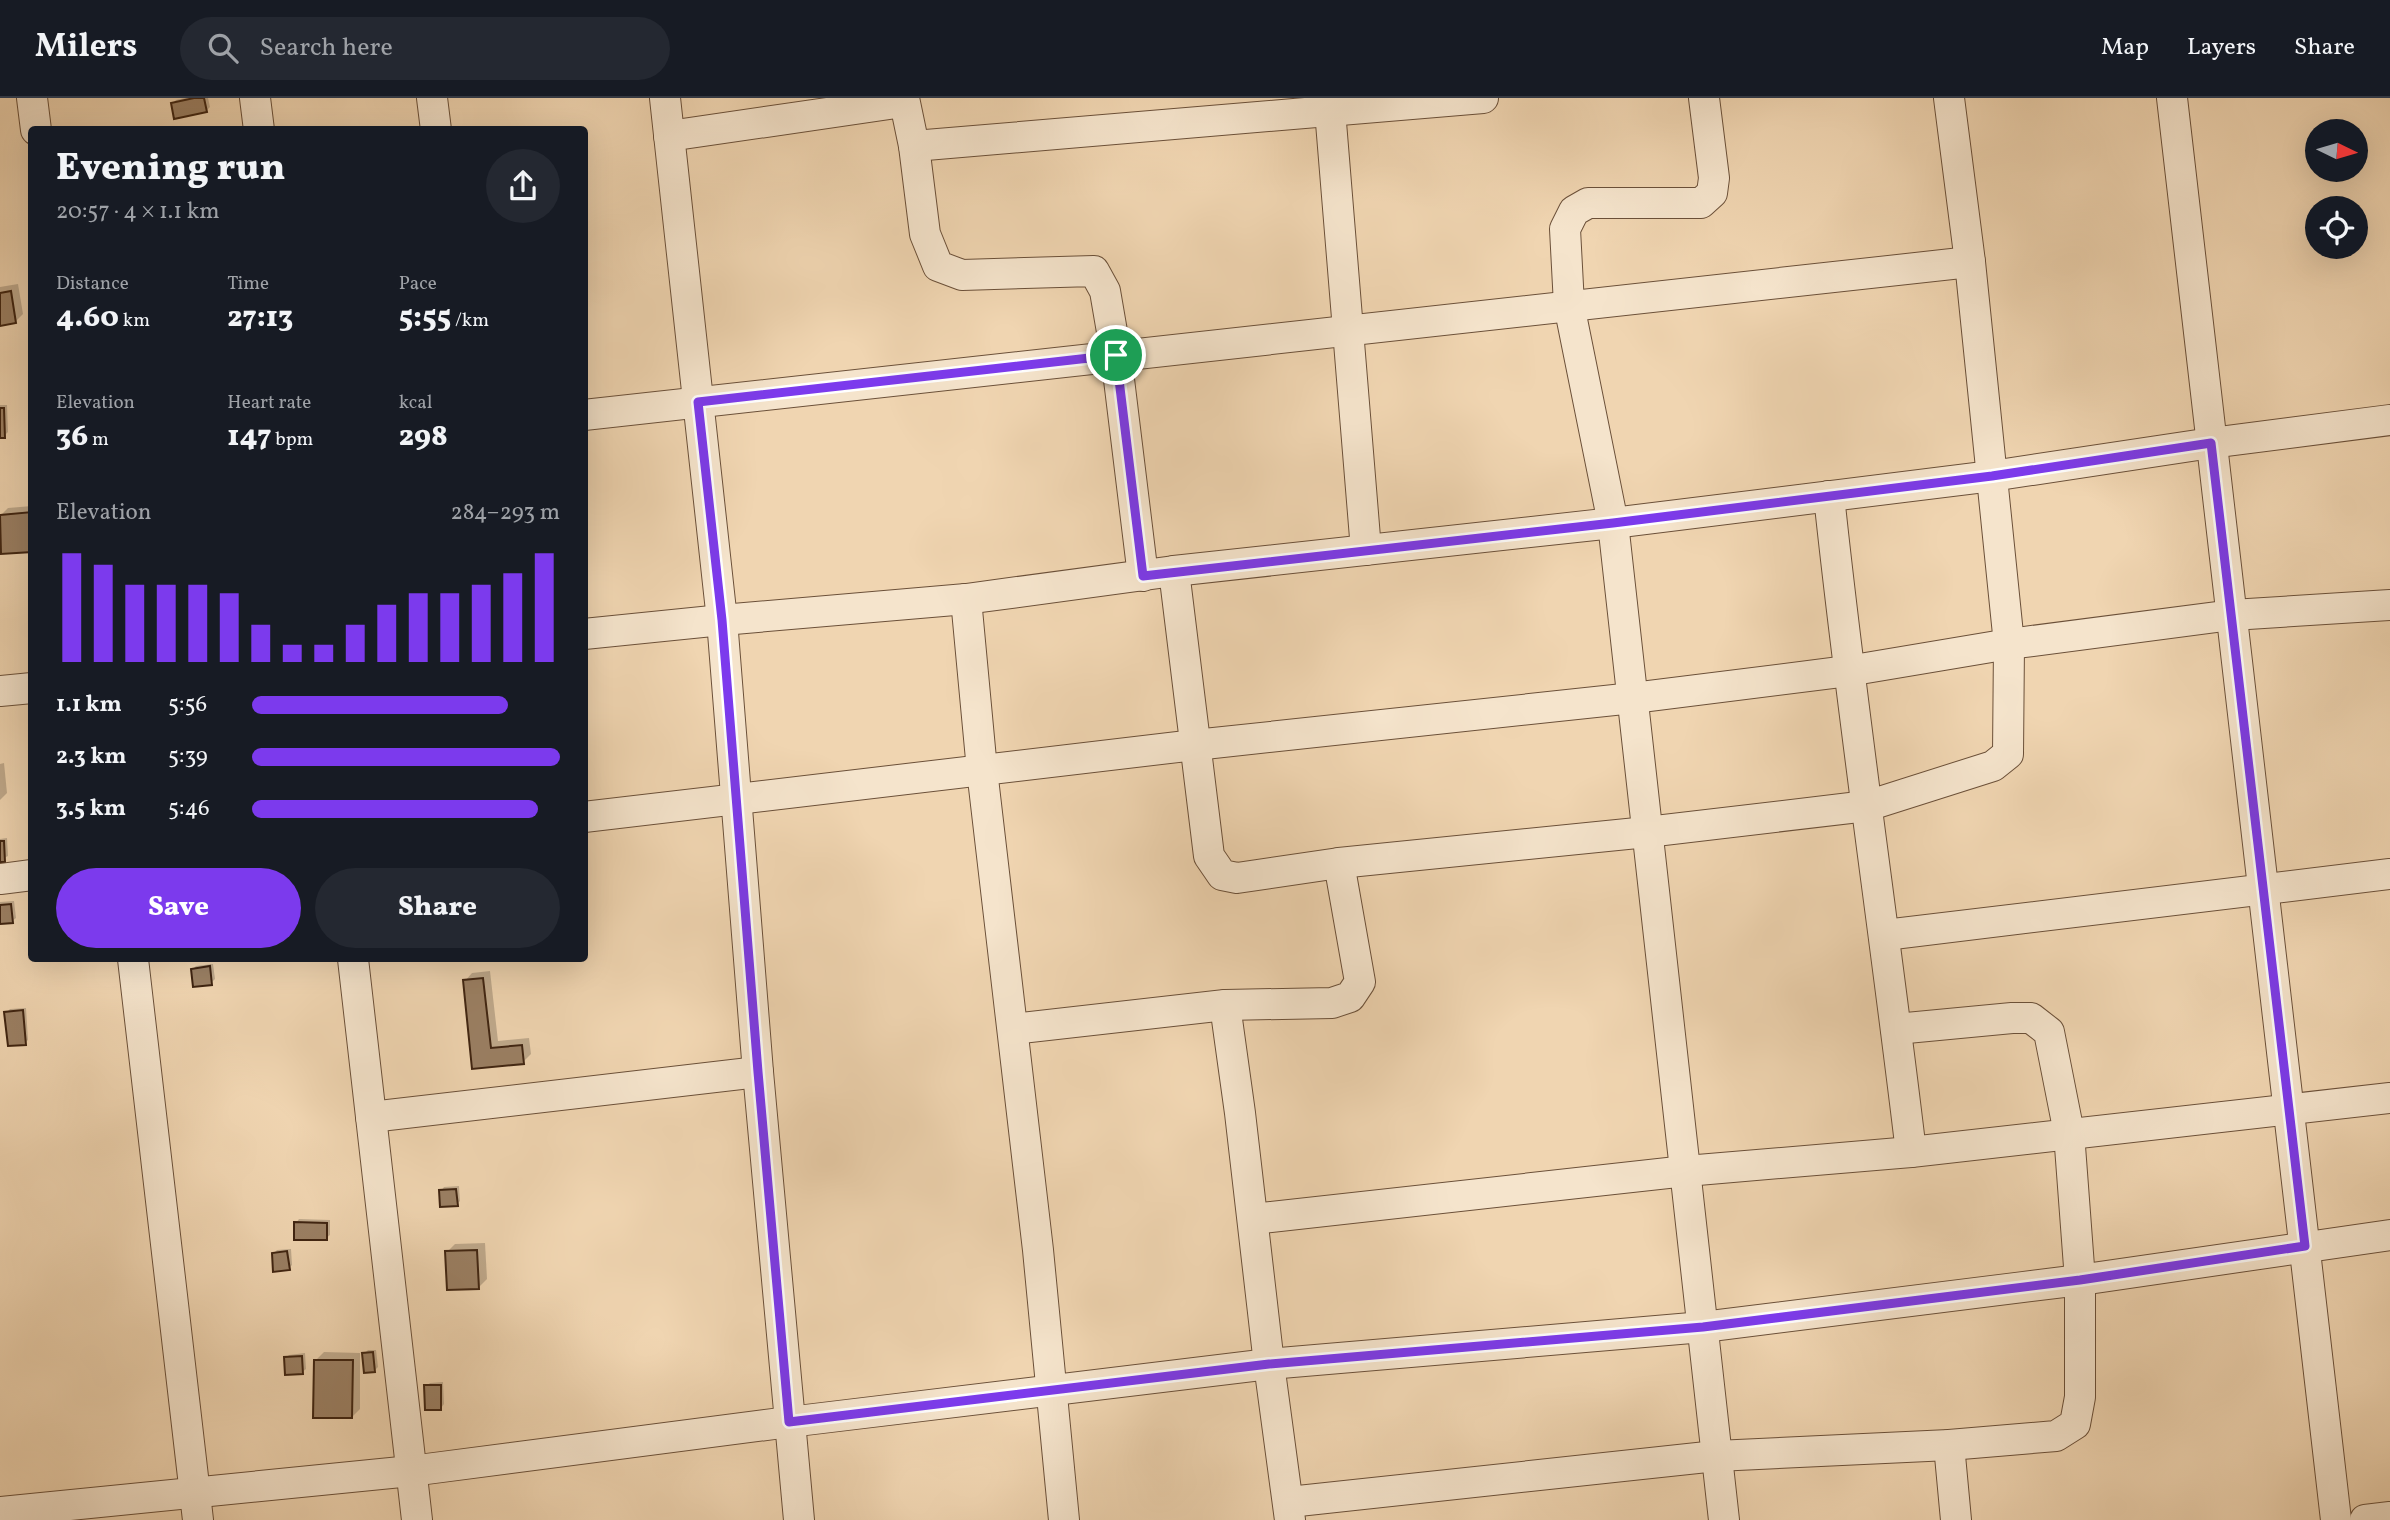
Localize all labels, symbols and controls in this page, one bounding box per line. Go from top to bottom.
search box [180,17,670,80]
text: Milers [35,25,138,71]
icon: search [204,29,242,67]
text: Search here [260,30,393,66]
text: Map [2101,31,2149,65]
text: Layers [2187,31,2256,65]
text: Share [2294,31,2355,65]
north arrow [2305,119,2368,182]
map controls [2305,119,2368,259]
text: Evening run [56,143,286,196]
button: share [486,149,560,223]
text: 20:57 · 4 × 1.1 km [56,196,220,228]
button: locate [2305,196,2368,259]
text: Distance [56,271,129,297]
text: Time [227,271,269,297]
text: Pace [399,271,437,297]
text: 4.60 [56,297,119,339]
text: 27:13 [227,297,293,339]
text: 5:55 [399,297,451,339]
text: km [119,308,150,334]
text: /km [451,308,489,334]
pin [1086,325,1146,385]
icon: arrive [1097,336,1135,374]
text: Elevation [56,390,135,416]
text: Heart rate [227,390,311,416]
text: kcal [399,390,432,416]
text: 36 [56,416,88,458]
text: 147 [227,416,272,458]
text: 298 [399,416,448,458]
text: m [88,427,109,453]
text: bpm [272,427,313,453]
text: Elevation [56,497,152,529]
text: 284–293 m [450,497,560,529]
text: 1.1 km [56,689,122,721]
text: 5:56 [168,689,207,721]
text: 2.3 km [56,741,127,773]
text: 5:39 [168,741,208,773]
text: 3.5 km [56,793,126,825]
text: 5:46 [168,793,210,825]
button: Save [56,868,301,948]
button: Share [315,868,560,948]

